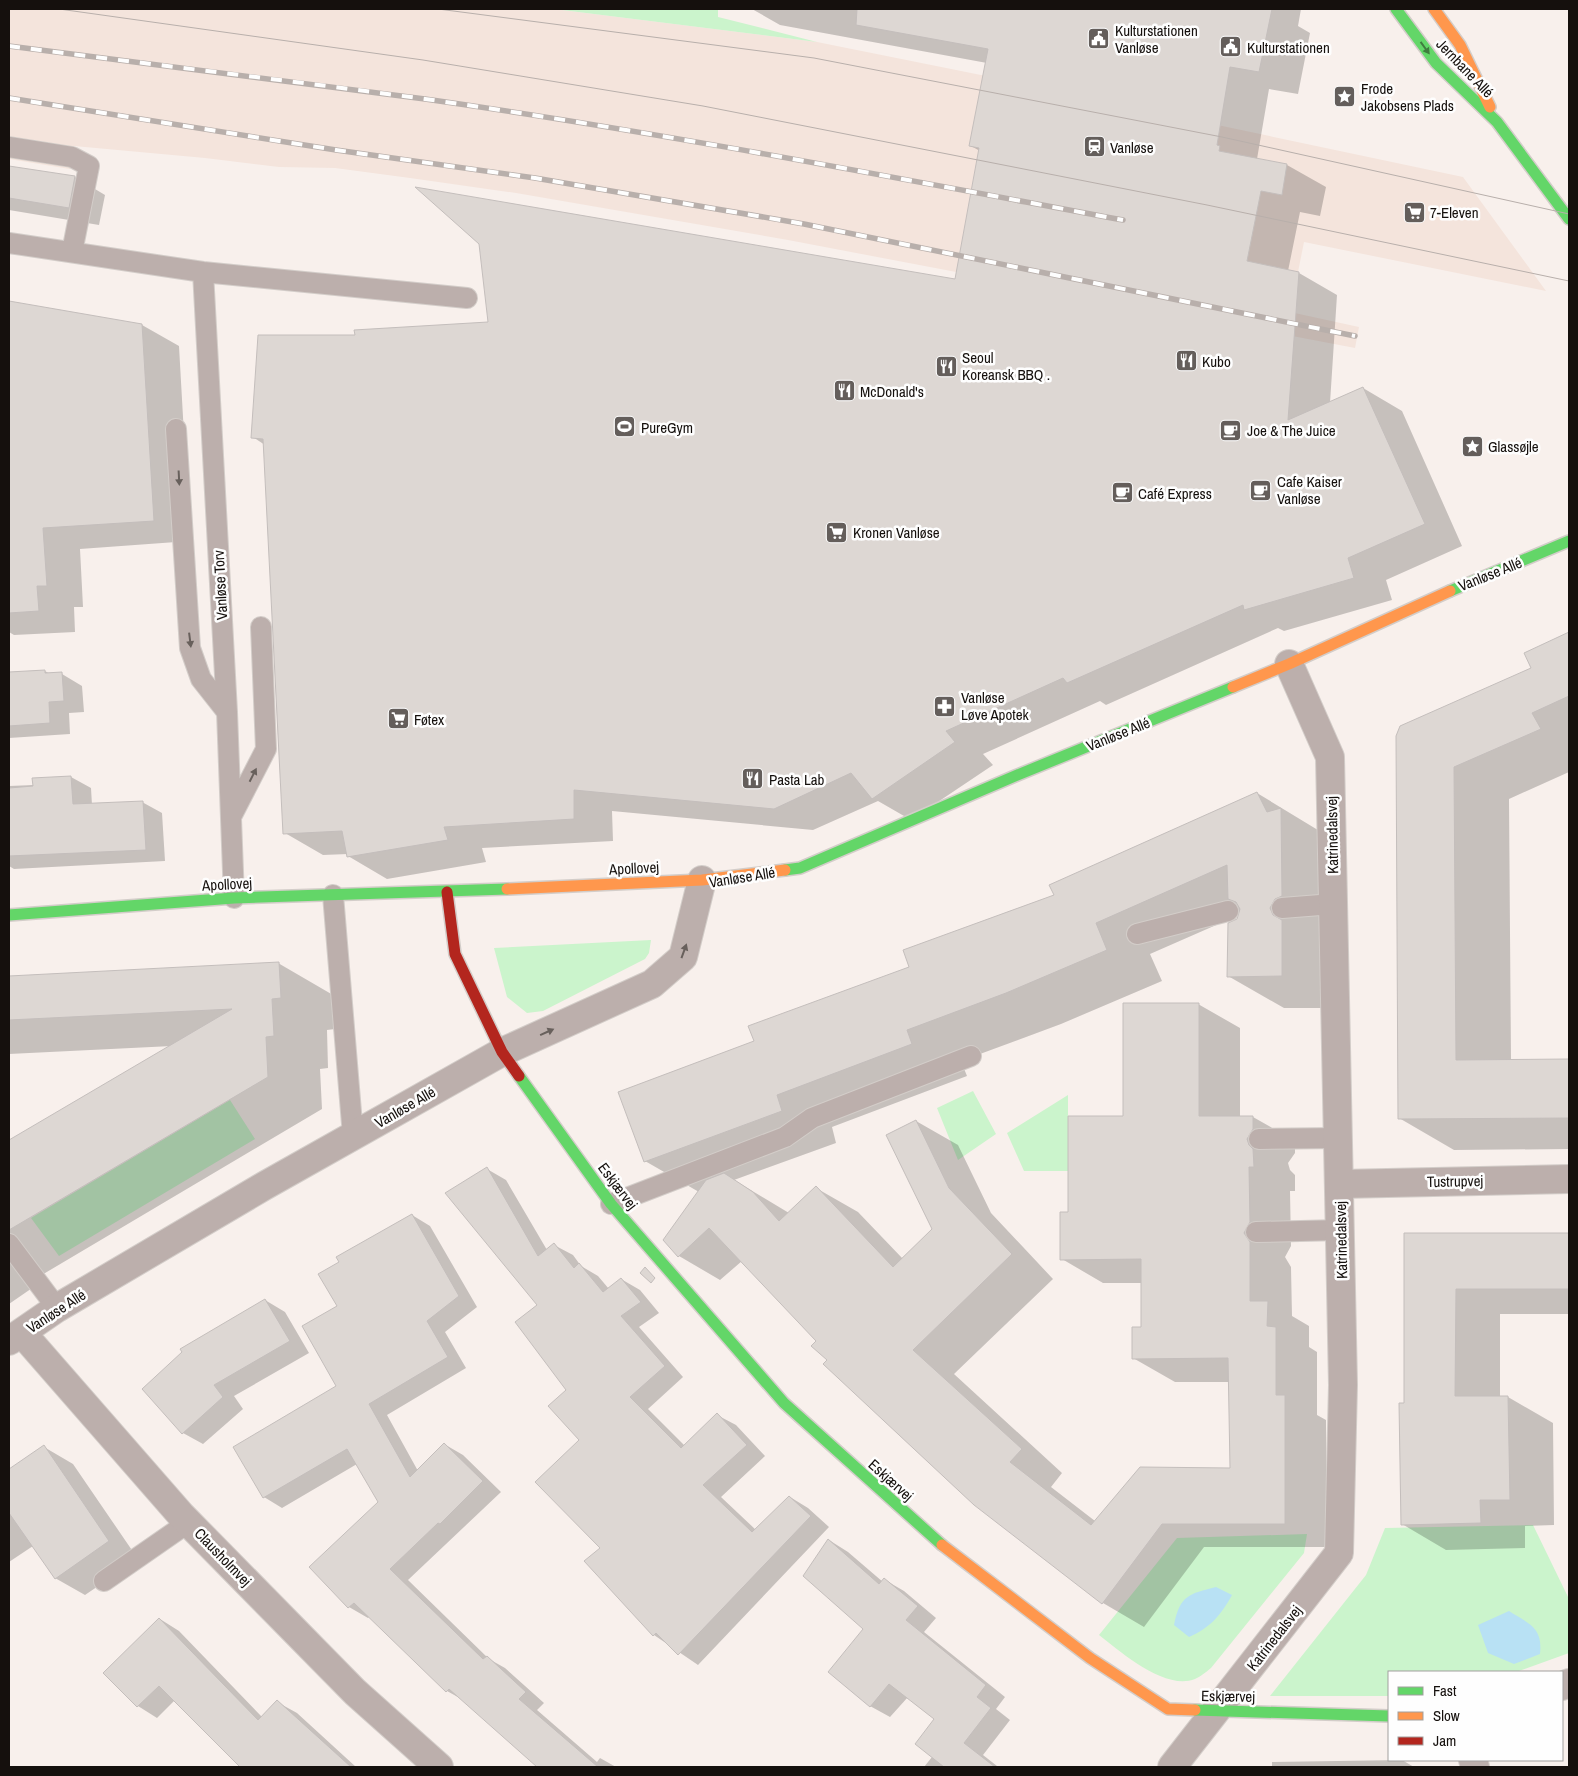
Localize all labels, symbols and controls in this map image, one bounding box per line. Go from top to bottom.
place label: Kulturstationen Vanløse [1115,20,1198,58]
public building icon: Kulturstationen Vanløse [1087,27,1111,51]
street label: Jernbane Allé [1432,34,1499,102]
public building icon: Kulturstationen [1219,35,1243,59]
place label: Kulturstationen [1247,37,1330,58]
one-way arrow [1420,41,1430,55]
place label: Frode Jakobsens Plads [1361,78,1454,116]
place icon: Frode Jakobsens Plads [1333,85,1357,109]
station icon: Vanløse [1082,135,1106,159]
place label: Vanløse [1110,137,1154,158]
supermarket icon: 7-Eleven [1402,200,1426,224]
place label: 7-Eleven [1430,202,1479,223]
place label: Seoul Koreansk BBQ . [962,347,1050,385]
restaurant icon: Kubo [1174,349,1198,373]
place label: Kubo [1202,351,1231,372]
restaurant icon: Seoul Koreansk BBQ . [934,354,958,378]
restaurant icon: McDonald's [832,379,856,403]
place label: McDonald's [860,381,924,402]
sports icon: PureGym [613,415,637,439]
place label: PureGym [641,417,693,438]
cafe icon: Joe & The Juice [1219,418,1243,442]
place label: Joe & The Juice [1247,420,1336,441]
place icon: Glassøjle [1460,434,1484,458]
place label: Glassøjle [1488,436,1539,457]
one-way arrow [176,470,184,486]
place label: Cafe Kaiser Vanløse [1277,471,1342,509]
cafe icon: Cafe Kaiser Vanløse [1249,478,1273,502]
cafe icon: Café Express [1110,481,1134,505]
place label: Café Express [1138,483,1212,504]
supermarket icon: Kronen Vanløse [825,520,849,544]
place label: Kronen Vanløse [853,522,940,543]
street label: Vanløse Torv [208,549,232,621]
street label: Vanløse Allé [1455,552,1525,596]
one-way arrow [186,632,194,648]
place label: Vanløse Løve Apotek [961,687,1030,725]
pharmacy icon: Vanløse Løve Apotek [933,694,957,718]
supermarket icon: Føtex [386,707,410,731]
place label: Føtex [414,709,445,730]
street label: Vanløse Allé [1083,712,1153,756]
restaurant icon: Pasta Lab [741,767,765,791]
one-way arrow [249,768,257,782]
place label: Pasta Lab [769,769,825,790]
street label: Katrinedalsvej [1321,796,1343,874]
street label: Apollovej [608,856,659,880]
street label: Vanløse Allé [707,861,777,893]
street label: Apollovej [201,872,252,896]
one-way arrow [680,943,688,958]
one-way arrow [540,1027,554,1035]
street label: Vanløse Allé [371,1081,439,1133]
street label: Eskjærvej [593,1158,643,1214]
street label: Tustrupvej [1427,1170,1483,1192]
street label: Katrinedalsvej [1330,1201,1352,1279]
street label: Vanløse Allé [22,1284,90,1338]
street label: Eskjærvej [864,1454,918,1506]
street label: Clausholmvej [190,1523,256,1591]
street label: Katrinedalsvej [1242,1601,1306,1675]
legend [1388,1671,1563,1761]
text: Fast [1433,1680,1457,1701]
street label: Eskjærvej [1201,1685,1255,1707]
text: Slow [1433,1705,1460,1726]
text: Jam [1433,1730,1456,1751]

